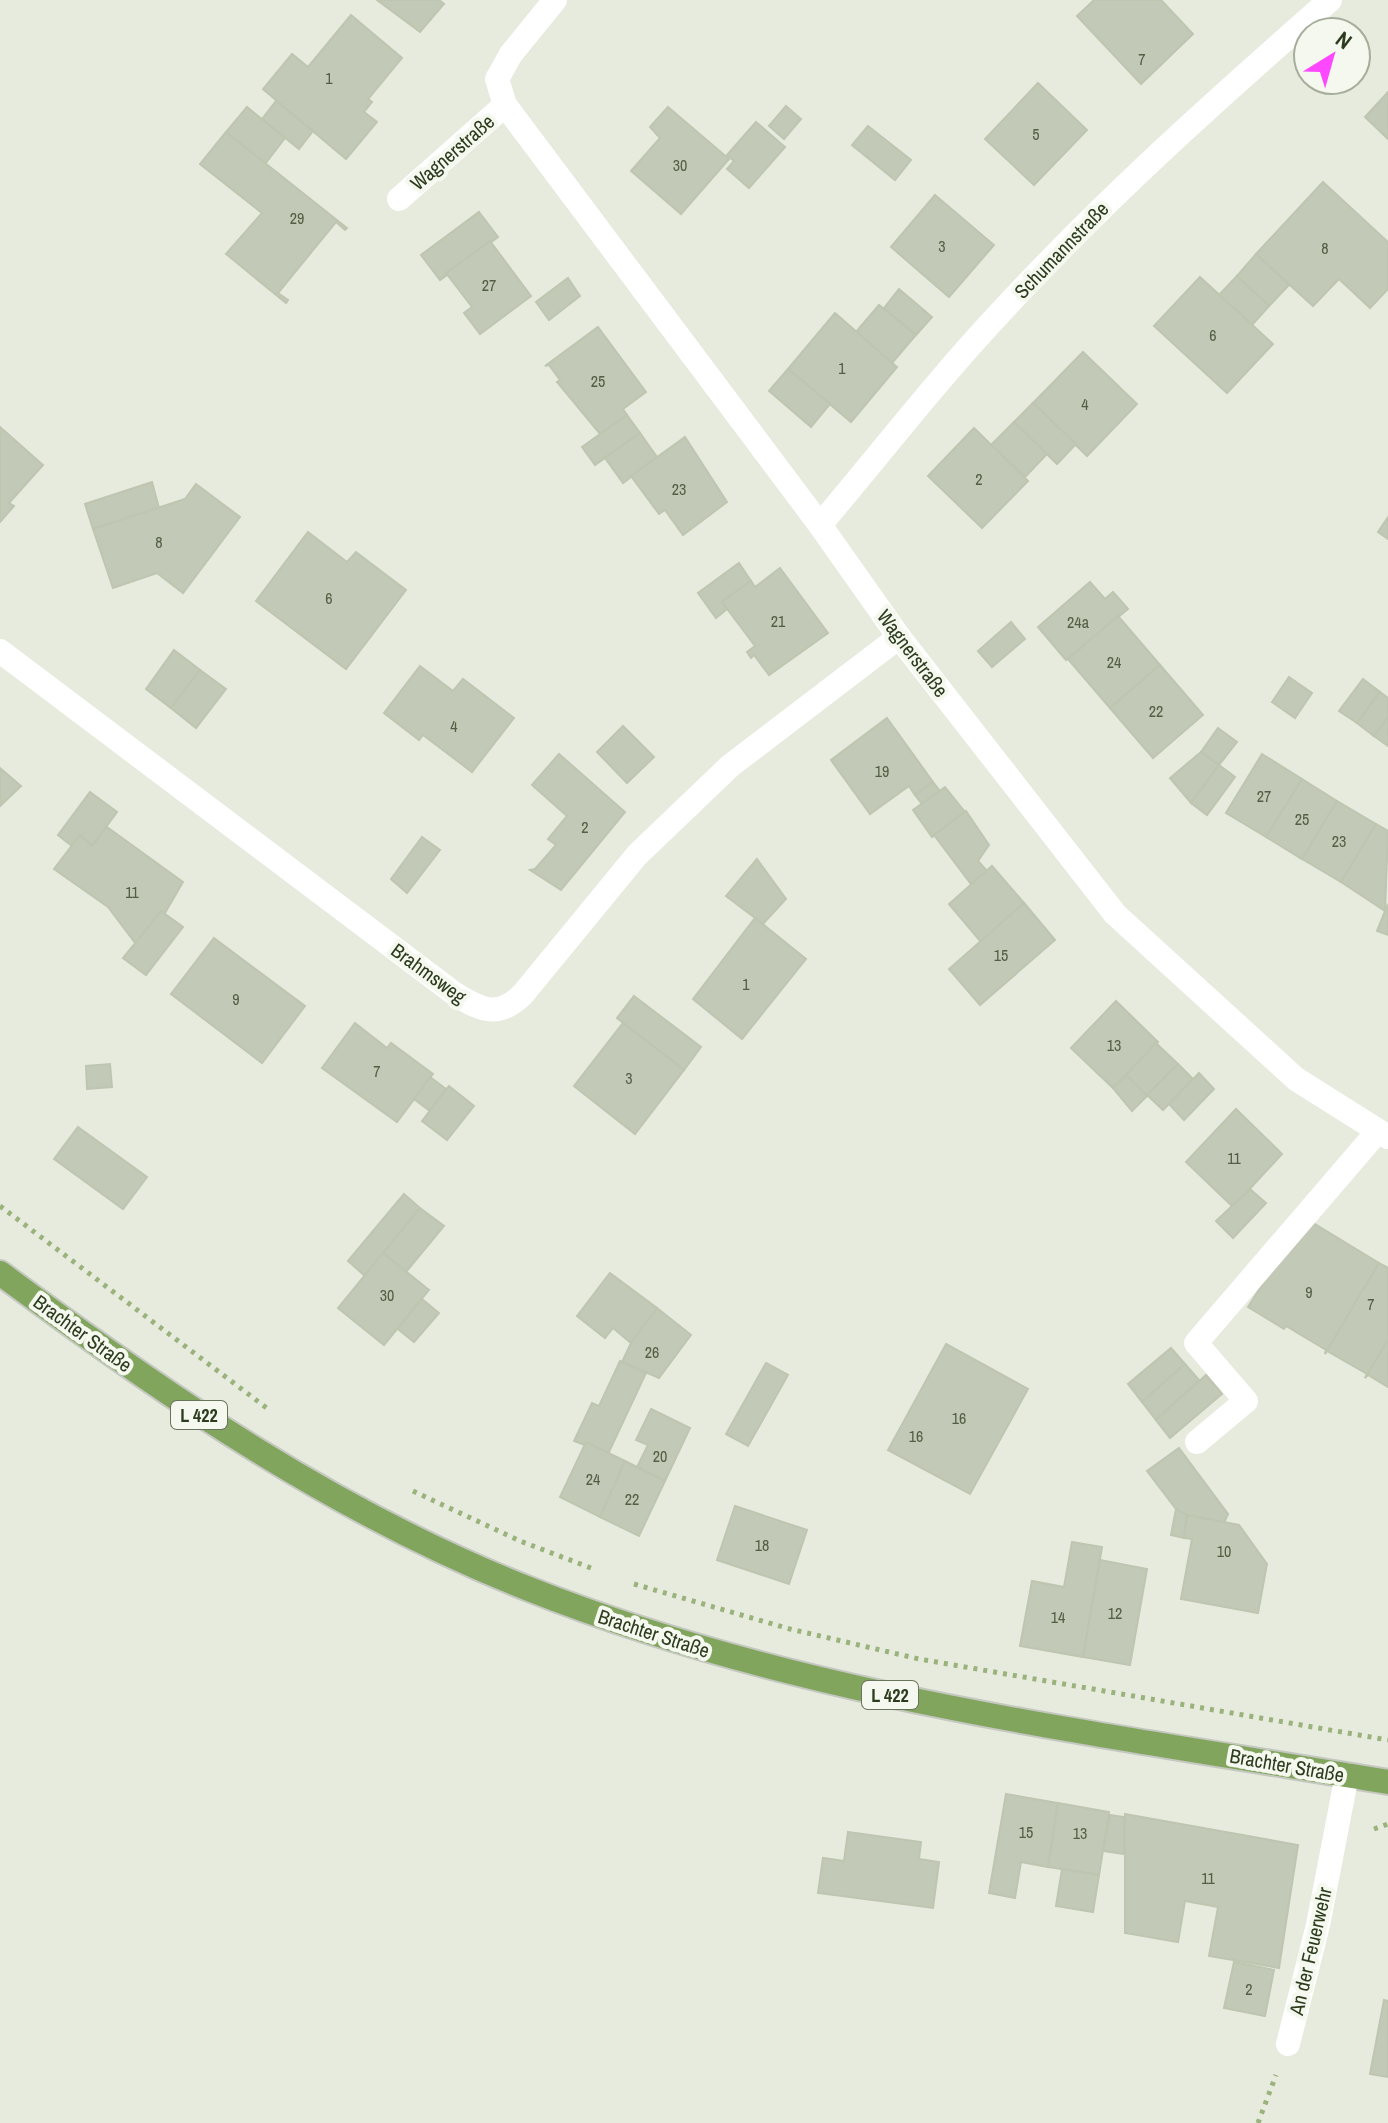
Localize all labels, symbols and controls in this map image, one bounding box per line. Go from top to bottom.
north arrow [1292,16,1372,96]
text: N [1330,24,1358,56]
house number: 7 [1138,48,1146,70]
house number: 1 [325,67,333,89]
street label: Wagnerstraße [404,108,500,196]
house number: 5 [1032,123,1040,145]
house number: 30 [673,154,687,176]
street label: Schumannstraße [1008,196,1114,304]
house number: 29 [290,207,304,229]
house number: 3 [938,235,946,257]
house number: 8 [1321,237,1329,259]
house number: 27 [482,274,496,296]
house number: 6 [1209,324,1217,346]
house number: 1 [838,357,846,379]
house number: 25 [591,370,605,392]
house number: 4 [1081,393,1089,415]
house number: 2 [975,468,983,490]
house number: 23 [672,478,686,500]
house number: 8 [155,531,163,553]
house number: 6 [325,587,333,609]
street label: Wagnerstraße [871,604,955,702]
house number: 21 [771,610,786,632]
house number: 24a [1067,611,1090,633]
house number: 24 [1107,651,1121,673]
house number: 22 [1149,700,1163,722]
house number: 4 [450,715,458,737]
house number: 19 [875,760,889,782]
house number: 27 [1257,785,1271,807]
house number: 25 [1295,808,1309,830]
house number: 2 [581,816,589,838]
house number: 23 [1332,830,1346,852]
house number: 11 [125,881,140,903]
street label: Brahmsweg [386,937,472,1009]
house number: 15 [994,944,1008,966]
house number: 1 [742,973,750,995]
house number: 9 [232,988,240,1010]
house number: 13 [1107,1034,1121,1056]
house number: 7 [373,1060,381,1082]
house number: 3 [625,1067,633,1089]
house number: 11 [1227,1147,1242,1169]
house number: 9 [1305,1281,1313,1303]
house number: 30 [380,1284,394,1306]
street label: Brachter Straße [28,1288,138,1378]
house number: 7 [1367,1293,1375,1315]
house number: 26 [645,1341,659,1363]
road number: L 422 [171,1401,227,1429]
house number: 16 [952,1407,966,1429]
house number: 16 [909,1425,923,1447]
house number: 20 [653,1445,667,1467]
house number: 24 [586,1468,600,1490]
house number: 22 [625,1488,639,1510]
house number: 18 [755,1534,769,1556]
house number: 10 [1217,1540,1231,1562]
street label: Brachter Straße [595,1602,713,1664]
house number: 12 [1108,1602,1122,1624]
house number: 14 [1051,1606,1065,1628]
road number: L 422 [862,1681,918,1709]
street label: Brachter Straße [1228,1742,1346,1788]
house number: 15 [1019,1821,1033,1843]
house number: 13 [1073,1822,1087,1844]
house number: 11 [1201,1867,1216,1889]
street label: An der Feuerwehr [1282,1884,1338,2019]
house number: 2 [1245,1978,1253,2000]

